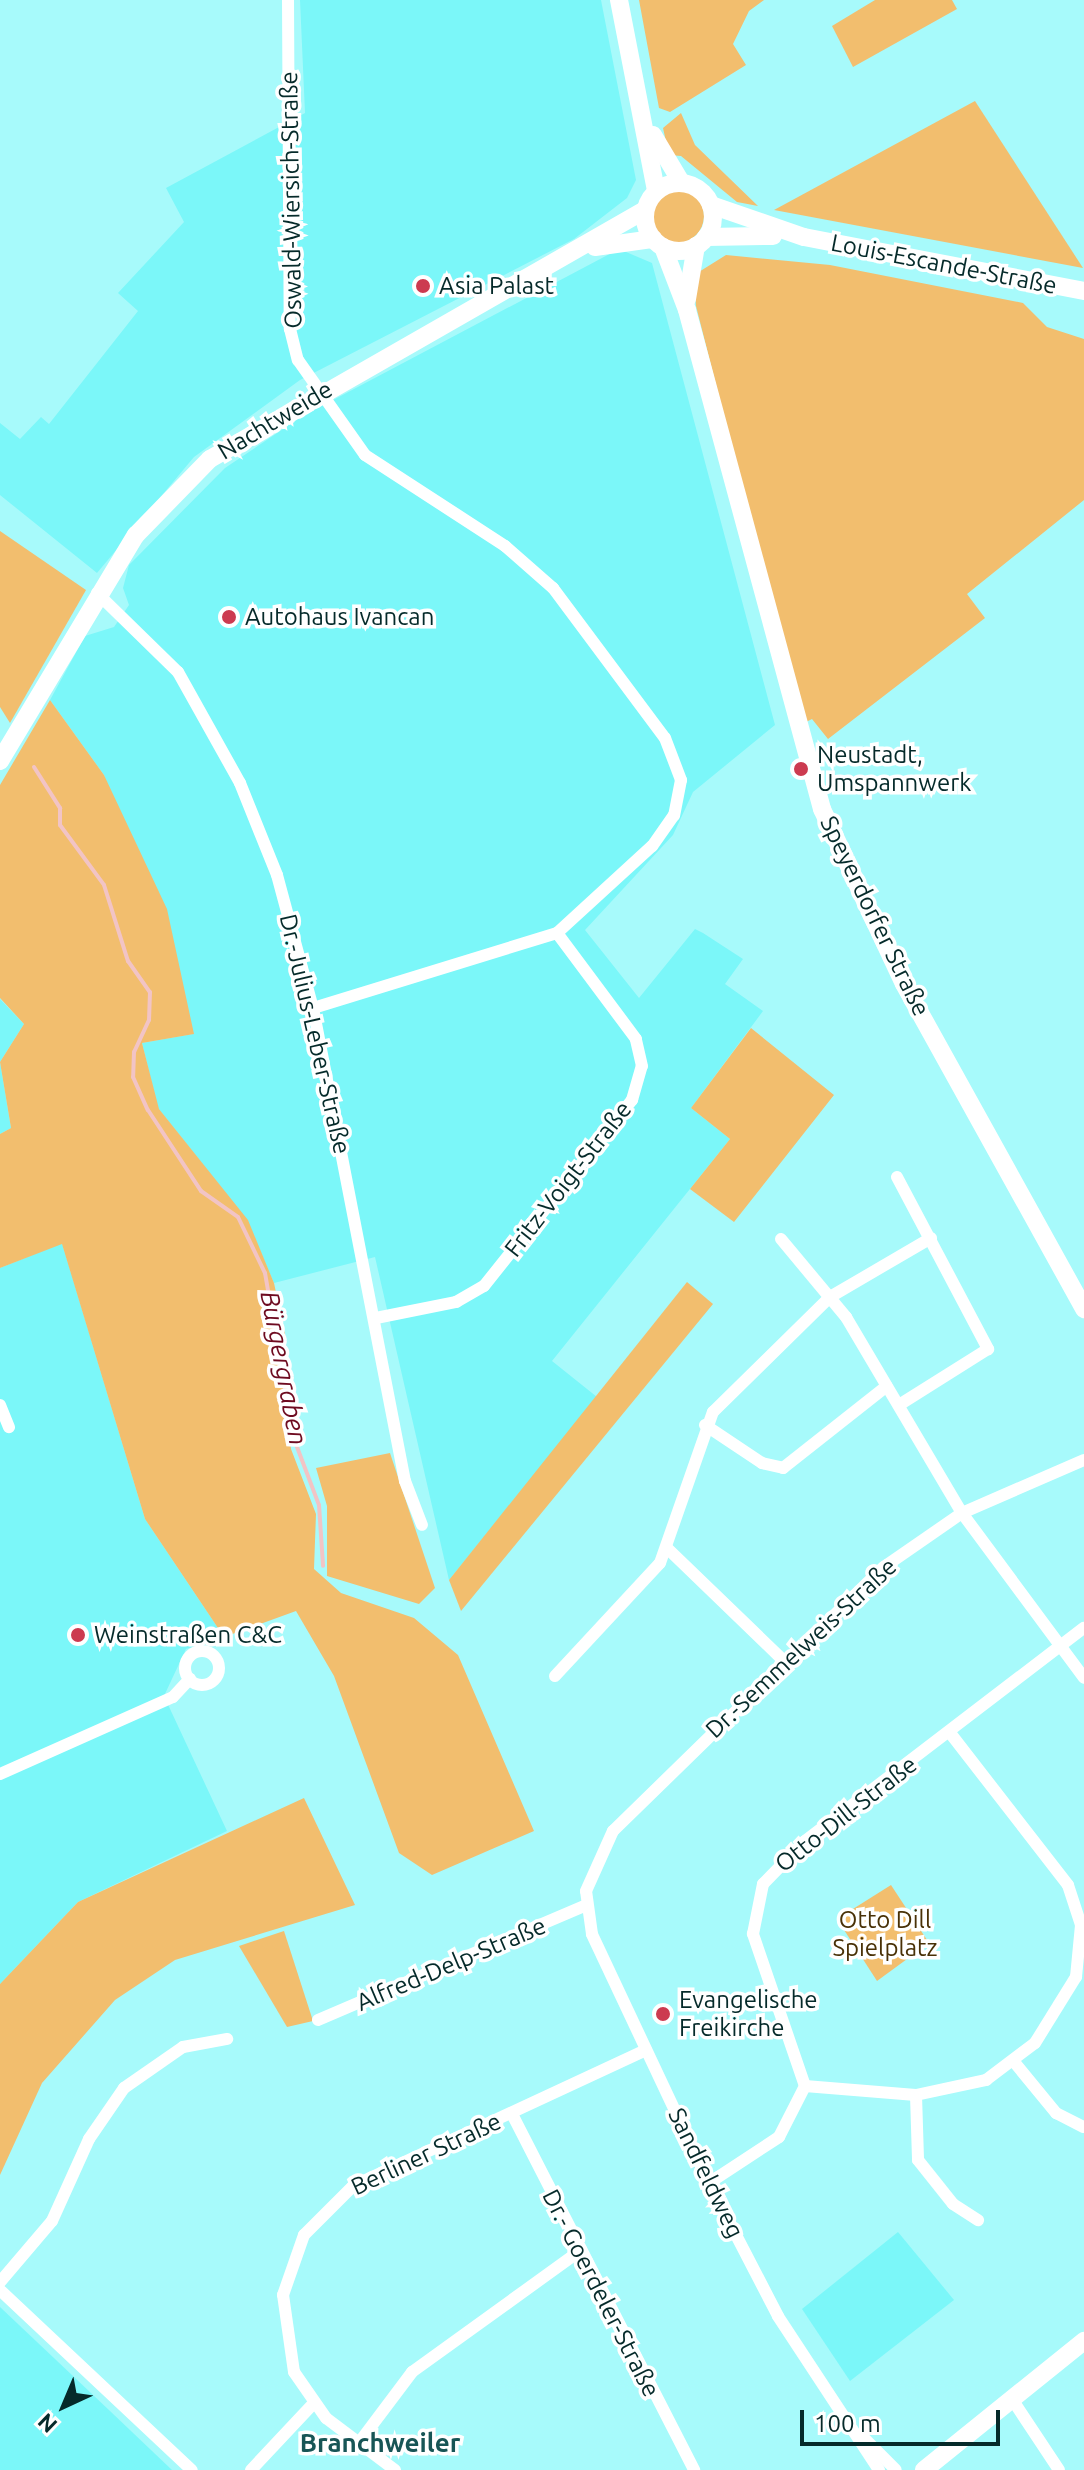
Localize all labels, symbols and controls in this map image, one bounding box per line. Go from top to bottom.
street label: Oswald-Wiersich-Straße [274,71,308,329]
street label: Louis-Escande-Straße [829,228,1059,300]
place label: Asia Palast [439,272,554,300]
marker: Asia Palast [414,277,432,295]
street label: Nachtweide [212,374,338,466]
place label: Autohaus Ivancan [245,603,434,631]
marker: Autohaus Ivancan [220,608,238,626]
place label: Neustadt, Umspannwerk [817,741,971,797]
marker: Neustadt, Umspannwerk [792,760,810,778]
street label: Speyerdorfer Straße [814,811,936,1021]
street label: Dr.-Julius-Leber-Straße [273,911,357,1157]
street label: Fritz-Voigt-Straße [498,1096,638,1262]
water label: Bürgergraben [254,1288,314,1448]
street label: Dr.-Semmelweis-Straße [700,1552,902,1744]
place label: Weinstraßen C&C [94,1621,282,1649]
marker: Weinstraßen C&C [69,1626,87,1644]
street label: Otto-Dill-Straße [769,1750,923,1878]
park label: Otto Dill Spielplatz [832,1906,938,1962]
street label: Alfred-Delp-Straße [352,1911,550,2017]
place label: Evangelische Freikirche [679,1986,818,2042]
marker: Evangelische Freikirche [654,2005,672,2023]
street label: Sandfeldweg [662,2103,750,2243]
street label: Berliner Straße [346,2107,506,2201]
street label: Dr.- Goerdeler-Straße [536,2184,666,2402]
north arrow [24,2366,104,2446]
scale bar [804,2394,1004,2444]
text: N [32,2409,62,2438]
text: 100 m [814,2410,881,2437]
district label: Branchweiler [300,2427,460,2459]

